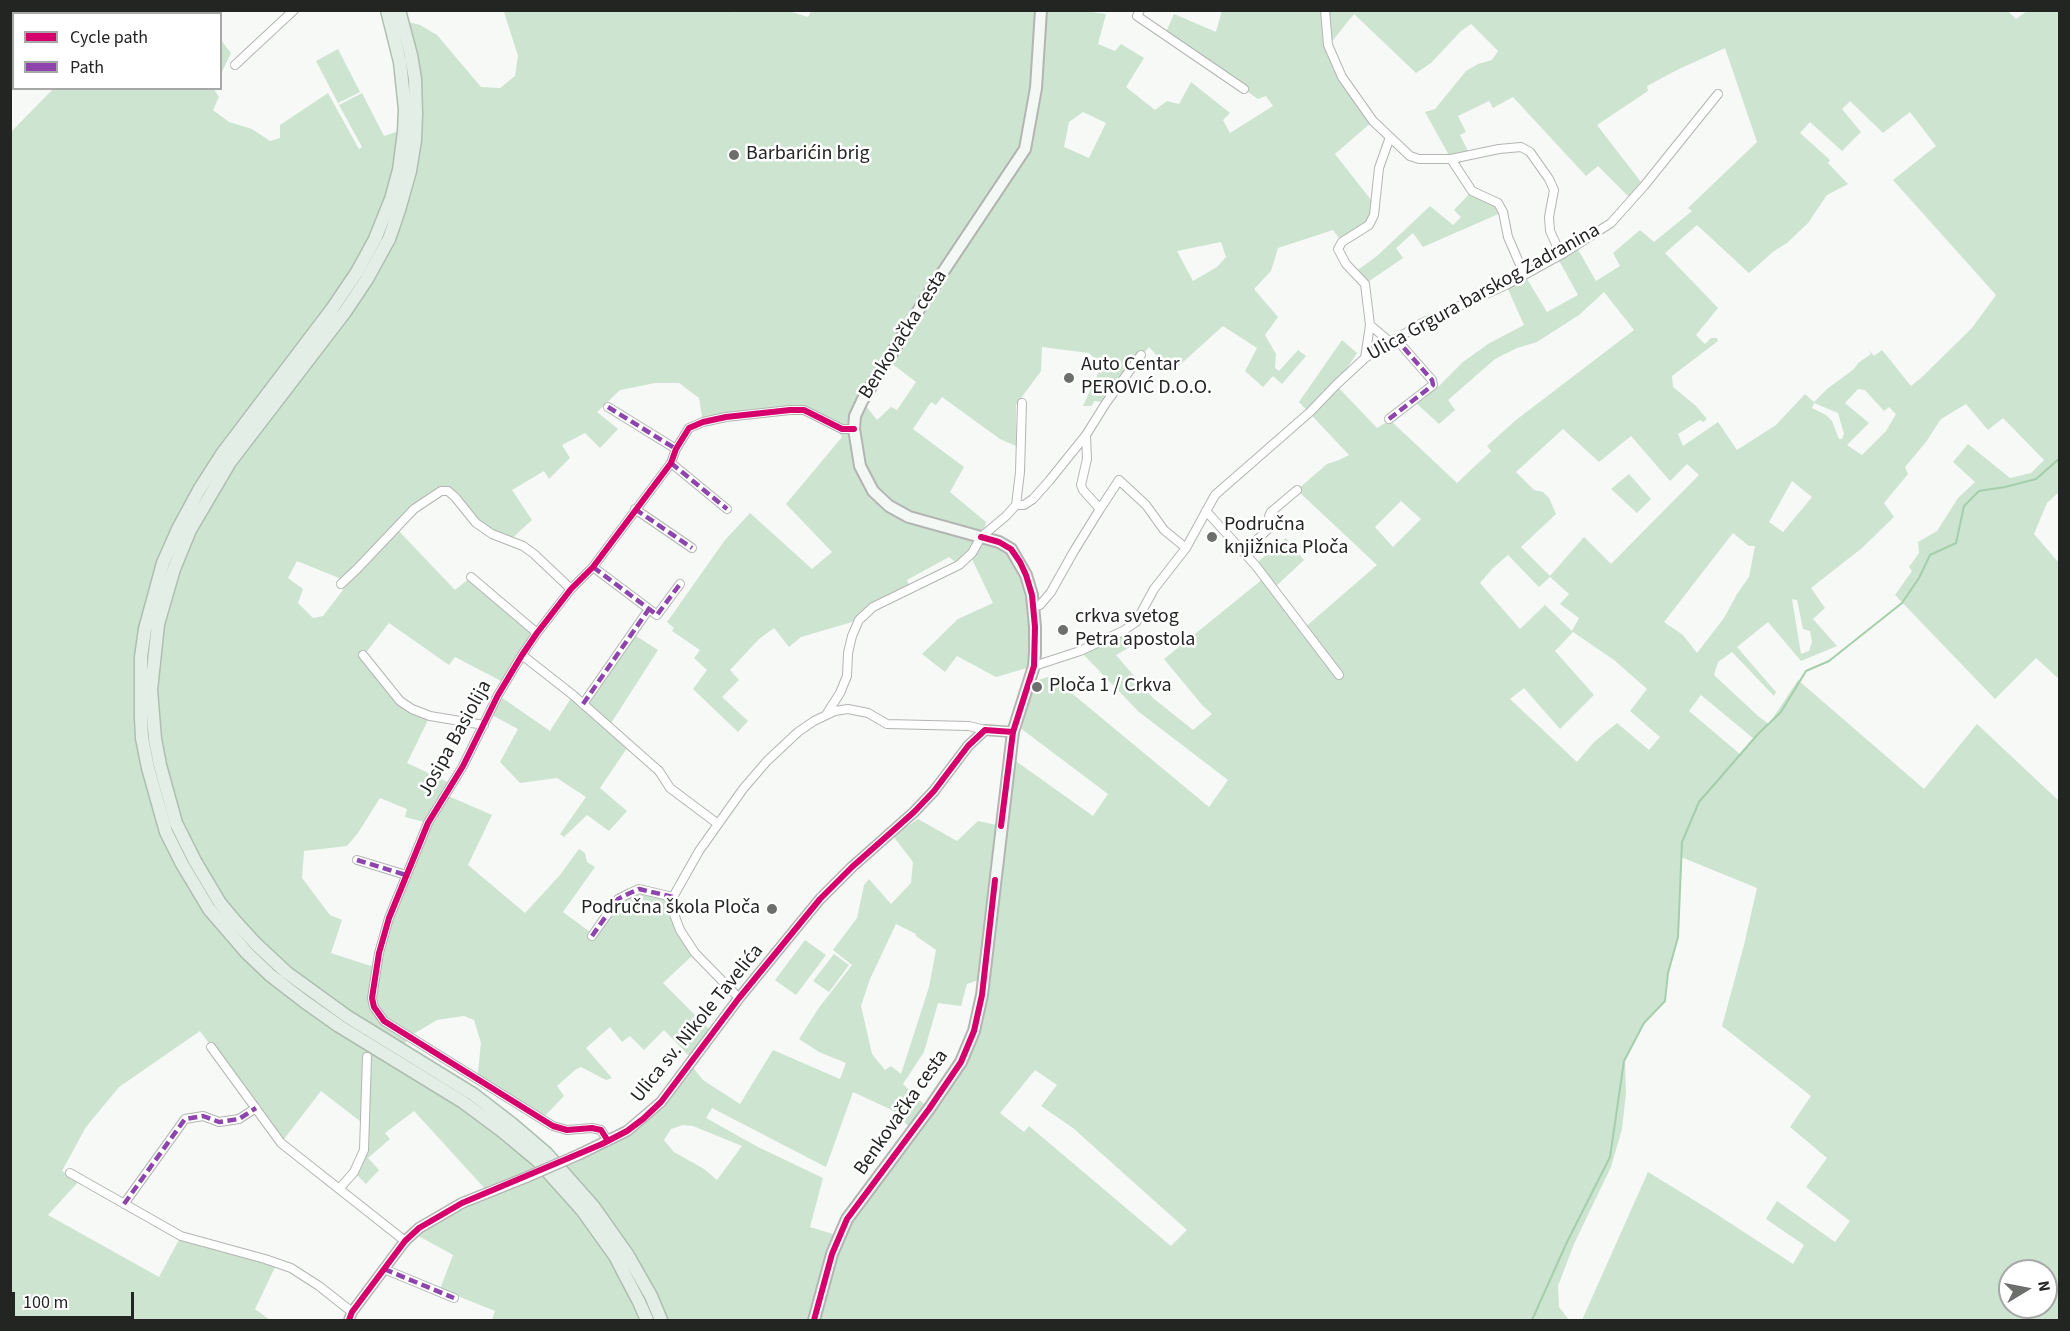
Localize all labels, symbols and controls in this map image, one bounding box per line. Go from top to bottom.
legend [12,12,222,90]
text: Cycle path [70,25,148,50]
text: Path [70,55,104,80]
place label: Barbarićin brig [746,143,869,167]
marker: Barbarićin brig [727,148,741,162]
street label: Ulica Grgura barskog Zadranina [1364,219,1604,367]
street label: Benkovačka cesta [855,266,953,404]
place label: Auto Centar PEROVIĆ D.O.O. [1081,354,1212,401]
marker: Auto Centar PEROVIĆ D.O.O. [1062,371,1076,385]
place label: Područna knjižnica Ploča [1224,514,1348,561]
marker: Područna knjižnica Ploča [1205,530,1219,544]
place label: crkva svetog Petra apostola [1075,606,1195,653]
marker: crkva svetog Petra apostola [1056,623,1070,637]
place label: Ploča 1 / Crkva [1049,675,1171,699]
street label: Josipa Basiolija [414,677,498,801]
marker: Ploča 1 / Crkva [1030,680,1044,694]
place label: Područna škola Ploča [581,897,760,921]
marker: Područna škola Ploča [765,902,779,916]
street label: Ulica sv. Nikole Tavelića [627,940,769,1108]
street label: Benkovačka cesta [850,1046,954,1180]
north arrow [1998,1259,2058,1319]
text: N [2032,1279,2056,1293]
scale bar [15,1280,136,1318]
text: 100 m [23,1290,68,1315]

